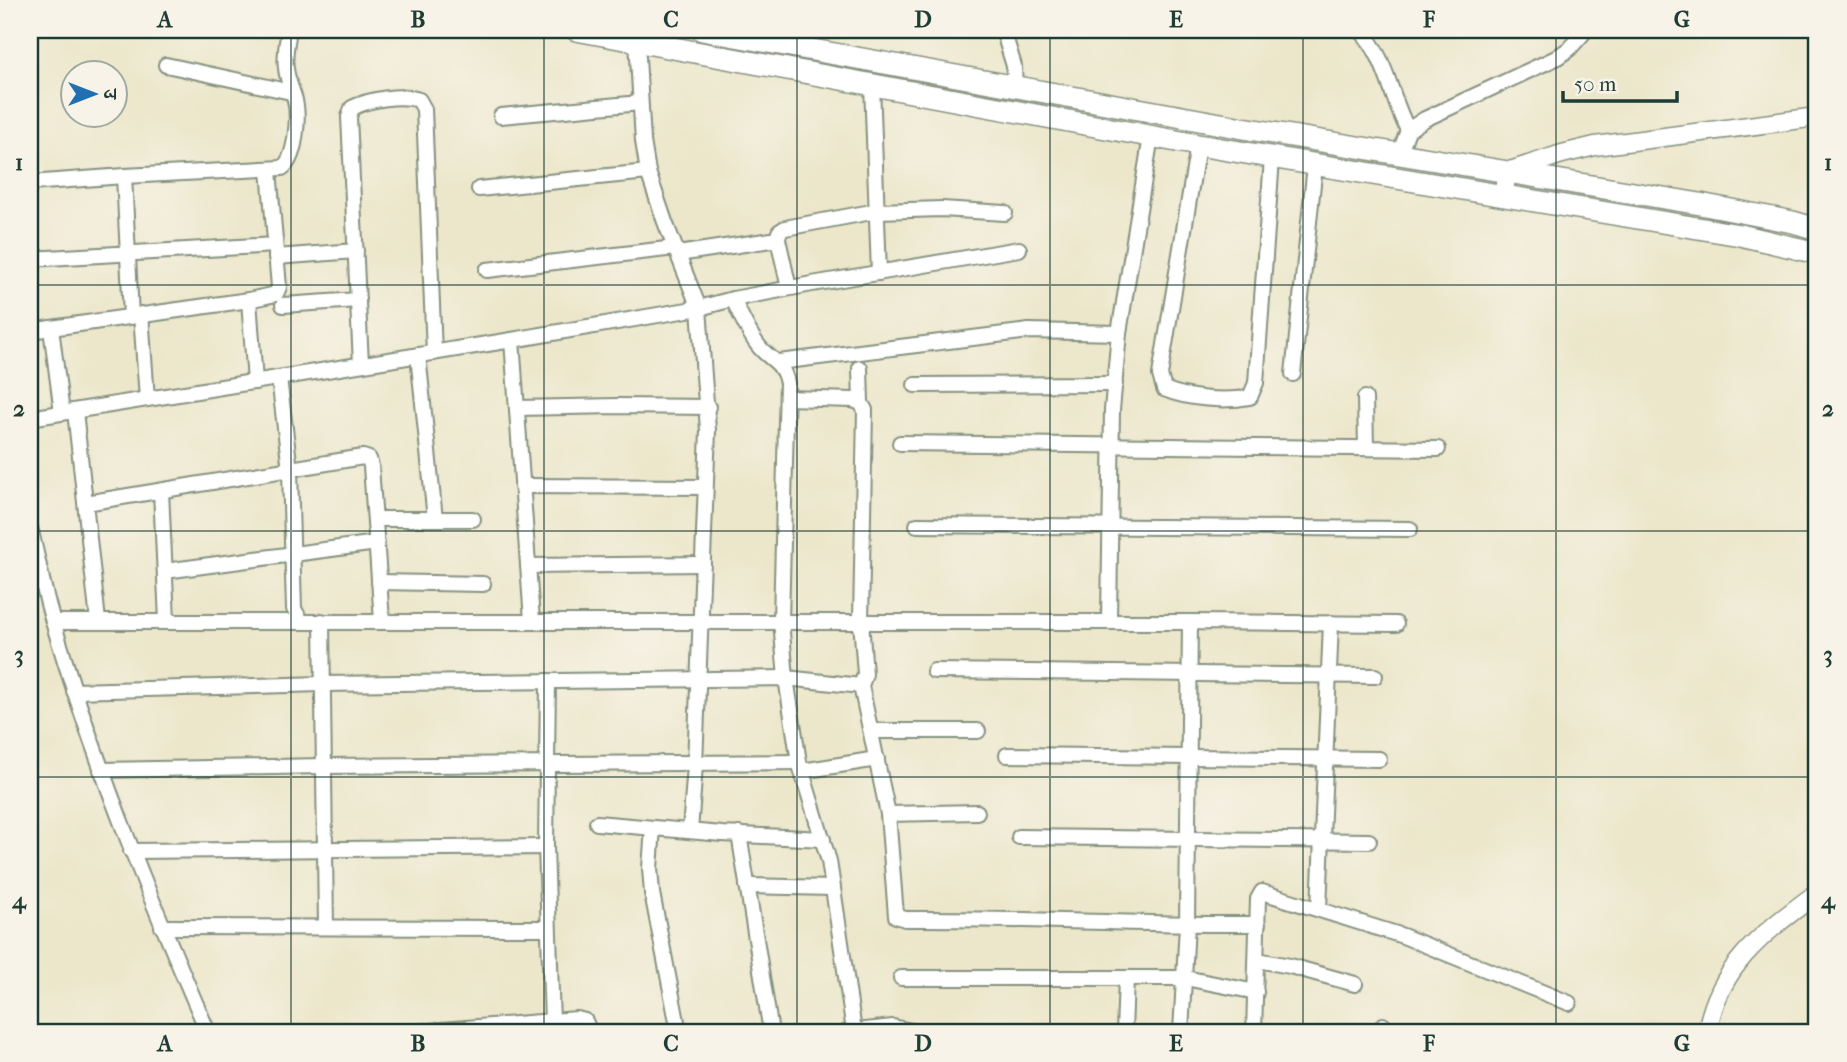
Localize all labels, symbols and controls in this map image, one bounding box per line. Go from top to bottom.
text: A [156,6,174,33]
text: B [411,6,426,33]
text: C [663,6,679,33]
text: D [914,6,932,33]
text: E [1169,6,1183,33]
text: F [1422,6,1436,33]
text: G [1674,6,1690,33]
north arrow [60,60,130,130]
scale bar [1563,60,1677,104]
text: 50 m [1574,72,1617,96]
text: उ [99,87,121,100]
text: 1 [15,149,23,176]
text: 1 [1824,149,1832,176]
text: 2 [13,395,25,422]
text: 2 [1822,395,1834,422]
text: 3 [14,641,24,668]
text: 3 [1823,641,1833,668]
text: 4 [11,887,27,914]
text: 4 [1820,887,1836,914]
text: A [156,1030,174,1057]
text: B [411,1030,426,1057]
text: C [663,1030,679,1057]
text: D [914,1030,932,1057]
text: E [1169,1030,1183,1057]
text: F [1422,1030,1436,1057]
text: G [1674,1030,1690,1057]

